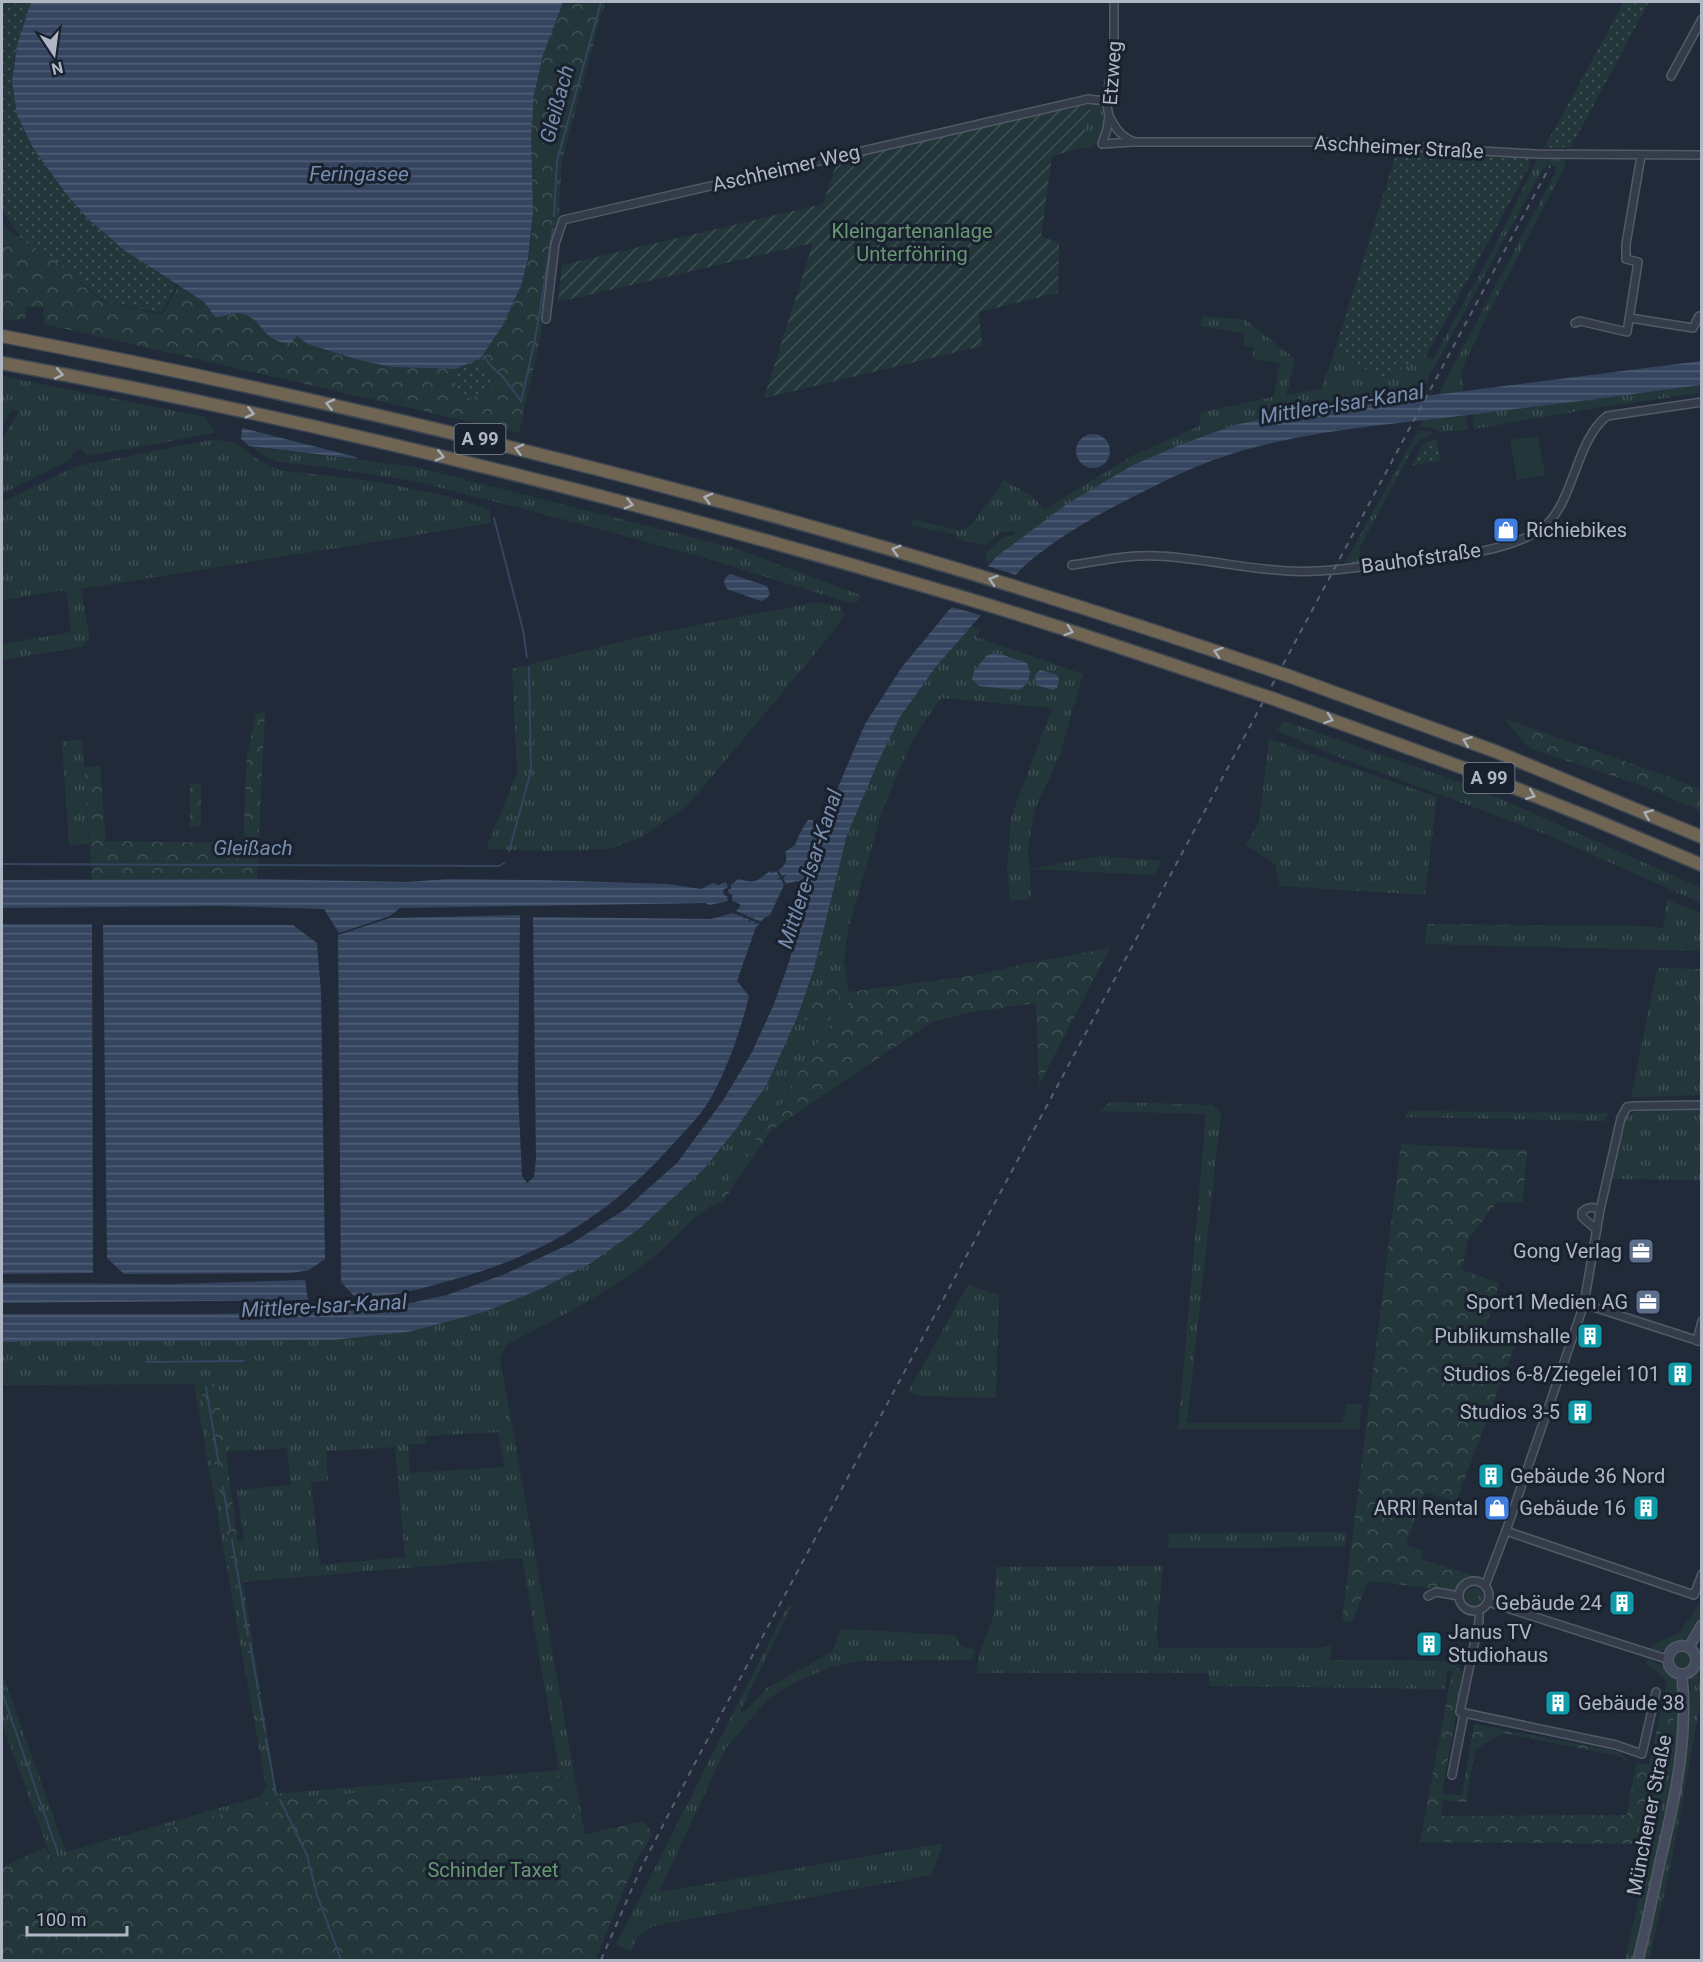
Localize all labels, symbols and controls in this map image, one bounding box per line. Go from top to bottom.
north arrow [24,24,84,84]
street label: Etzweg [1098,40,1126,106]
text: N [50,58,65,79]
water label: Gleißach [535,62,579,146]
street label: Aschheimer Straße [1314,131,1484,163]
street label: Aschheimer Weg [710,139,862,197]
water label: Feringasee [309,162,409,186]
park label: Kleingartenanlage Unterföhring [832,219,993,266]
one-way arrow [54,367,64,380]
water label: Mittlere-Isar-Kanal [1258,379,1427,429]
one-way arrow [325,399,335,412]
one-way arrow [245,406,255,419]
road number: A 99 [454,424,506,454]
one-way arrow [515,444,525,456]
one-way arrow [435,449,445,462]
one-way arrow [703,493,714,505]
one-way arrow [623,497,634,509]
shop icon: Richiebikes [1491,515,1521,545]
place label: Richiebikes [1526,518,1627,542]
street label: Bauhofstraße [1360,538,1482,578]
one-way arrow [891,545,902,557]
one-way arrow [988,575,999,587]
one-way arrow [1063,624,1074,637]
one-way arrow [1213,647,1224,659]
one-way arrow [1323,711,1334,724]
one-way arrow [1462,735,1473,748]
road number: A 99 [1464,763,1514,793]
water label: Mittlere-Isar-Kanal [773,785,847,952]
one-way arrow [1525,787,1536,800]
one-way arrow [1643,809,1654,821]
water label: Gleißach [213,836,293,860]
office icon: Gong Verlag [1626,1236,1656,1266]
place label: Gong Verlag [1513,1239,1622,1263]
office icon: Sport1 Medien AG [1633,1287,1663,1317]
water label: Mittlere-Isar-Kanal [241,1290,408,1322]
place label: Sport1 Medien AG [1466,1290,1628,1314]
building icon: Publikumshalle [1575,1321,1605,1351]
place label: Publikumshalle [1434,1324,1570,1348]
building icon: Studios 6-8/Ziegelei 101 [1665,1359,1695,1389]
place label: Studios 6-8/Ziegelei 101 [1443,1362,1660,1386]
building icon: Studios 3-5 [1565,1397,1595,1427]
place label: Studios 3-5 [1460,1400,1560,1424]
building icon: Gebäude 36 Nord [1476,1461,1506,1491]
place label: Gebäude 36 Nord [1510,1464,1665,1488]
shop icon: ARRI Rental [1482,1493,1512,1523]
building icon: Gebäude 16 [1631,1493,1661,1523]
place label: ARRI Rental [1374,1496,1478,1520]
place label: Gebäude 16 [1519,1496,1626,1520]
building icon: Gebäude 24 [1607,1588,1637,1618]
place label: Gebäude 24 [1495,1591,1602,1615]
place label: Janus TV Studiohaus [1448,1620,1548,1667]
building icon: Janus TV Studiohaus [1414,1629,1444,1659]
building icon: Gebäude 38 [1543,1688,1573,1718]
place label: Gebäude 38 [1578,1691,1685,1715]
street label: Münchener Straße [1622,1733,1676,1897]
park label: Schinder Taxet [427,1858,559,1882]
scale bar [27,1899,128,1937]
text: 100 m [36,1909,87,1930]

